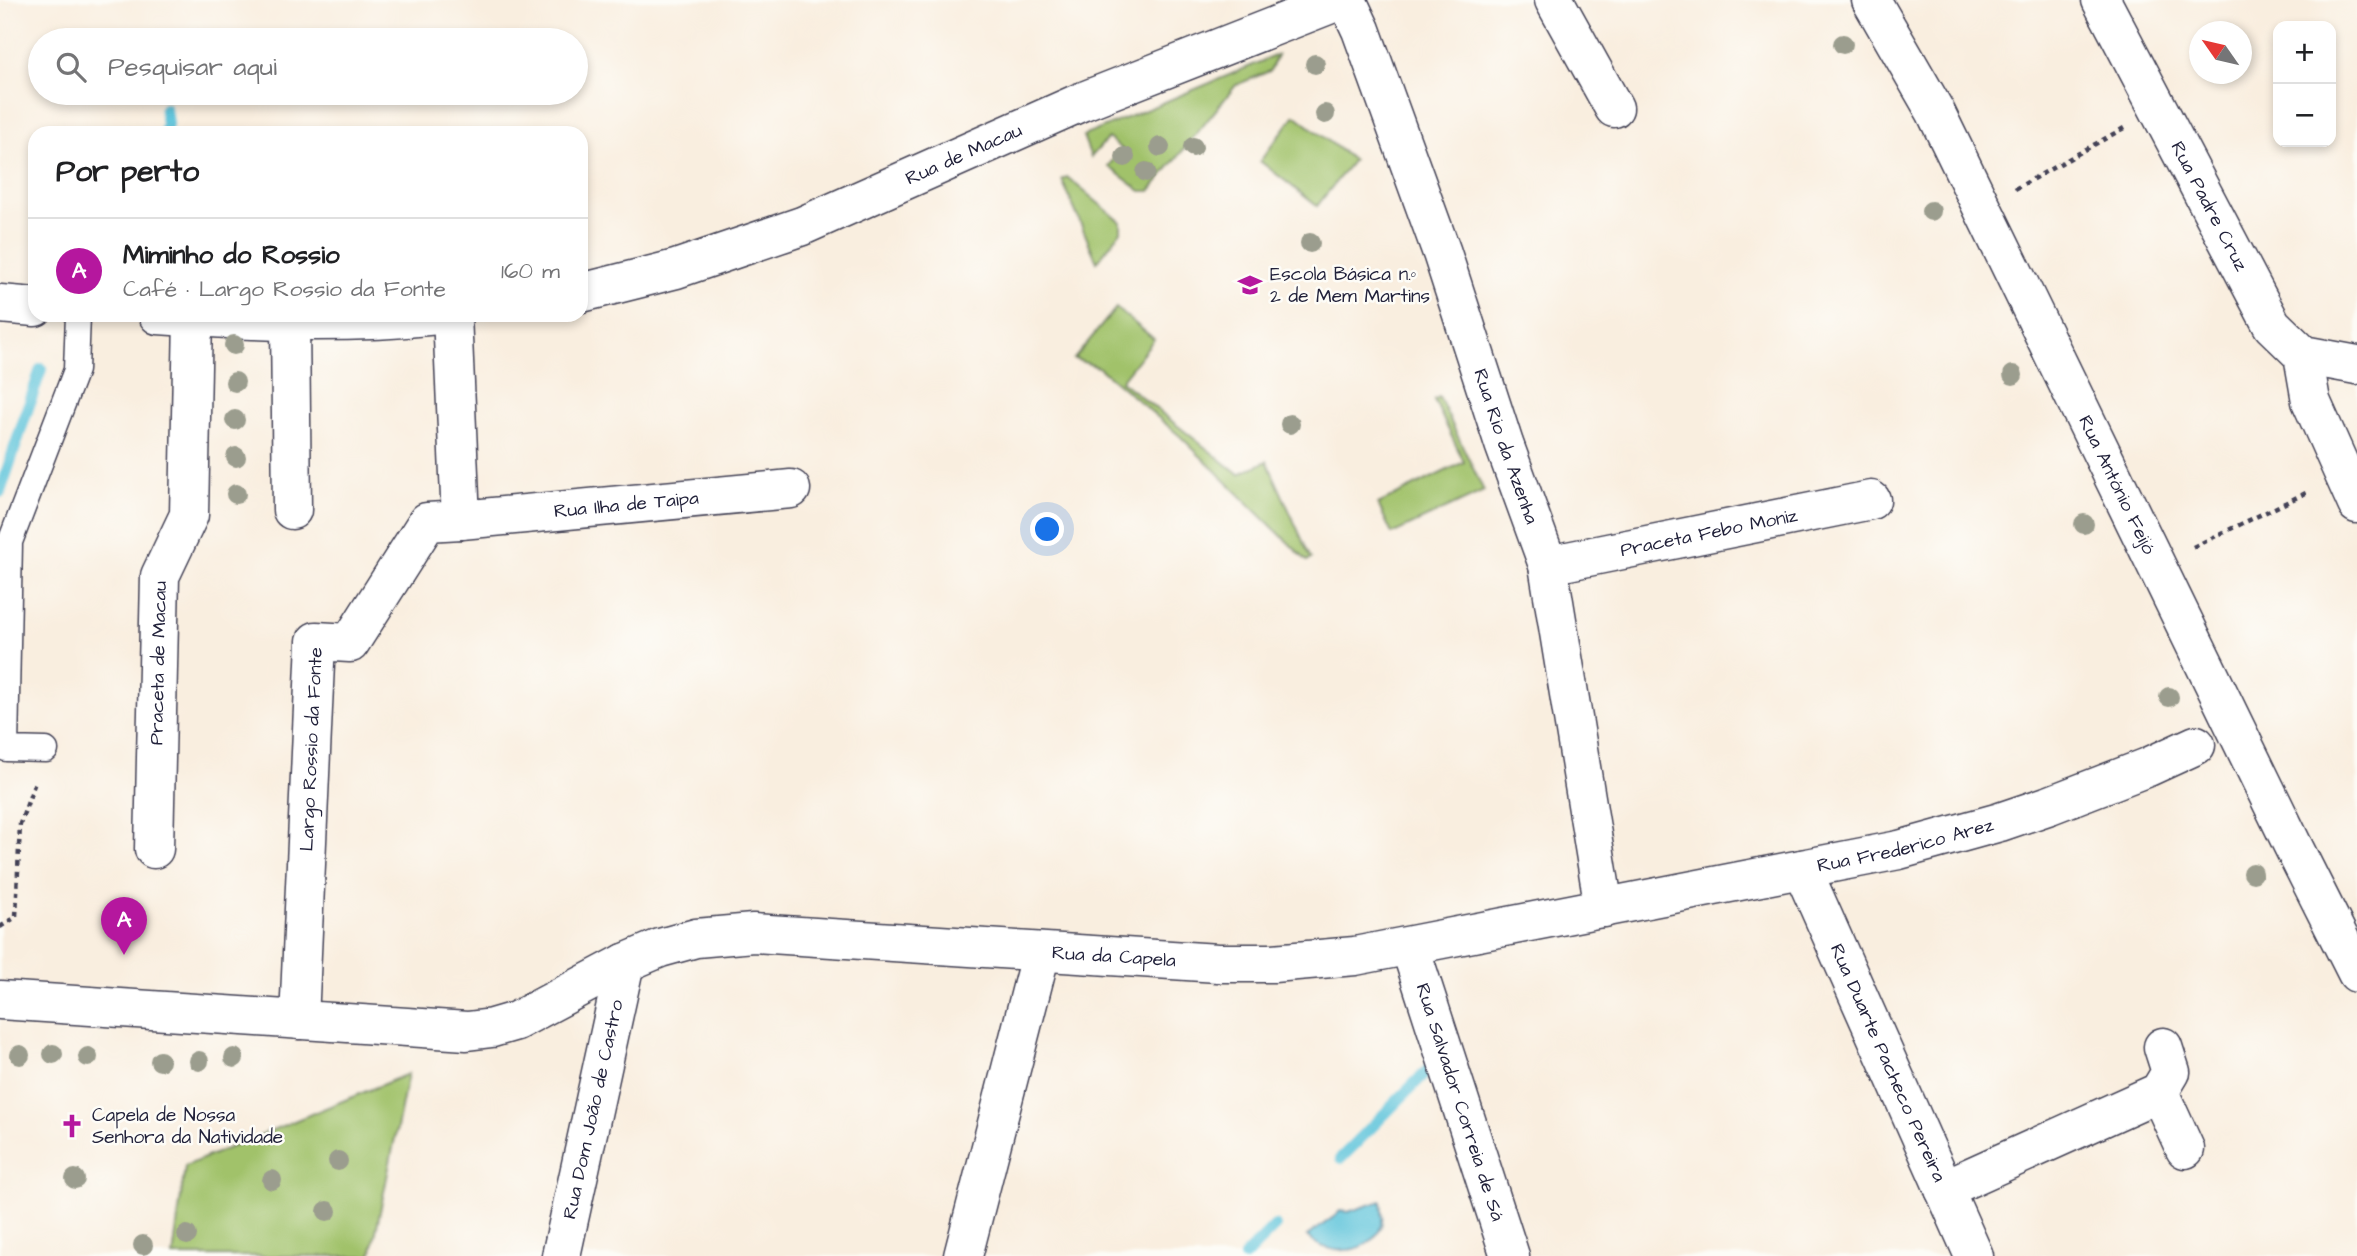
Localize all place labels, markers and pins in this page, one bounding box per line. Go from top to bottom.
place label: Escola Básica n.º 2 de Mem Martins [1270,261,1430,310]
school or university icon: Escola Básica n.º 2 de Mem Martins [1236,271,1264,299]
pin: A [101,897,147,955]
place label: Capela de Nossa Senhora da Natividade [92,1102,283,1151]
church icon: Capela de Nossa Senhora da Natividade [58,1112,86,1140]

